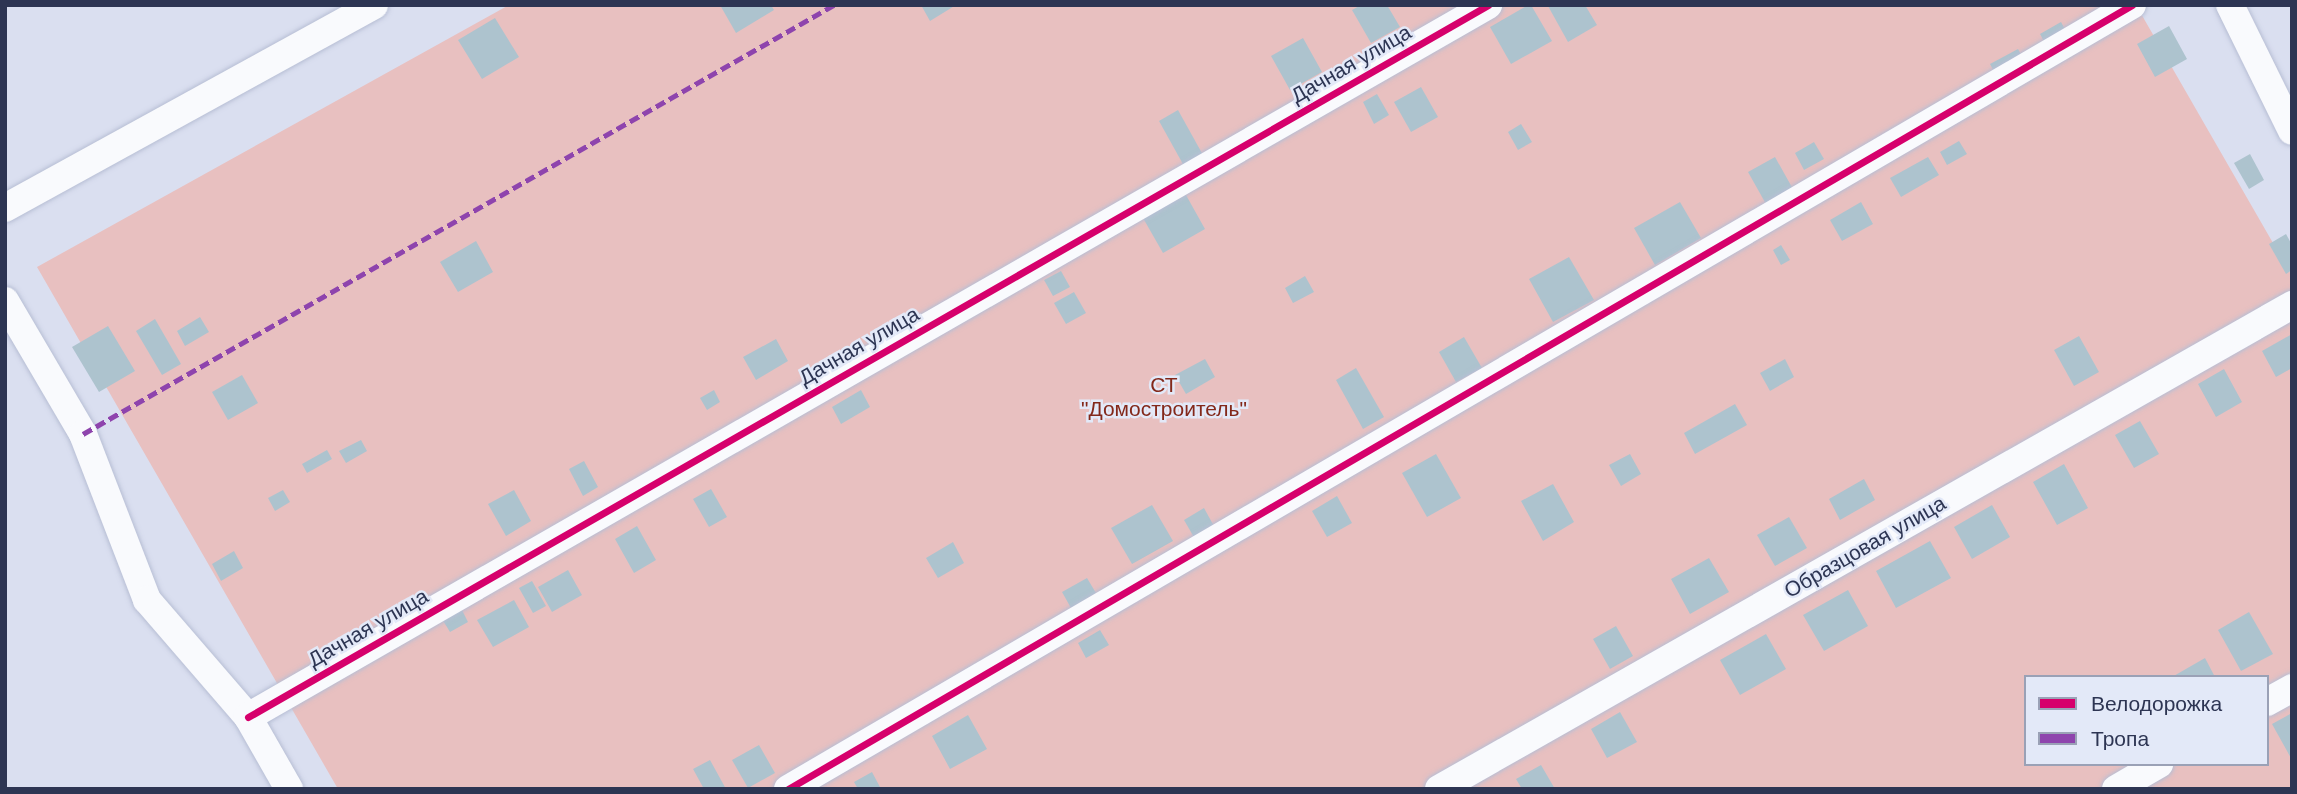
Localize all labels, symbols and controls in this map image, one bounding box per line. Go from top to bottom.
street label: Дачная улица [1286,19,1416,109]
street label: Дачная улица [794,301,924,391]
park label: СТ "Домостроитель" [1081,372,1247,422]
street label: Образцовая улица [1780,491,1950,603]
street label: Дачная улица [303,583,433,673]
legend [2024,675,2269,766]
text: Велодорожка [2091,692,2222,715]
text: Тропа [2091,727,2149,750]

